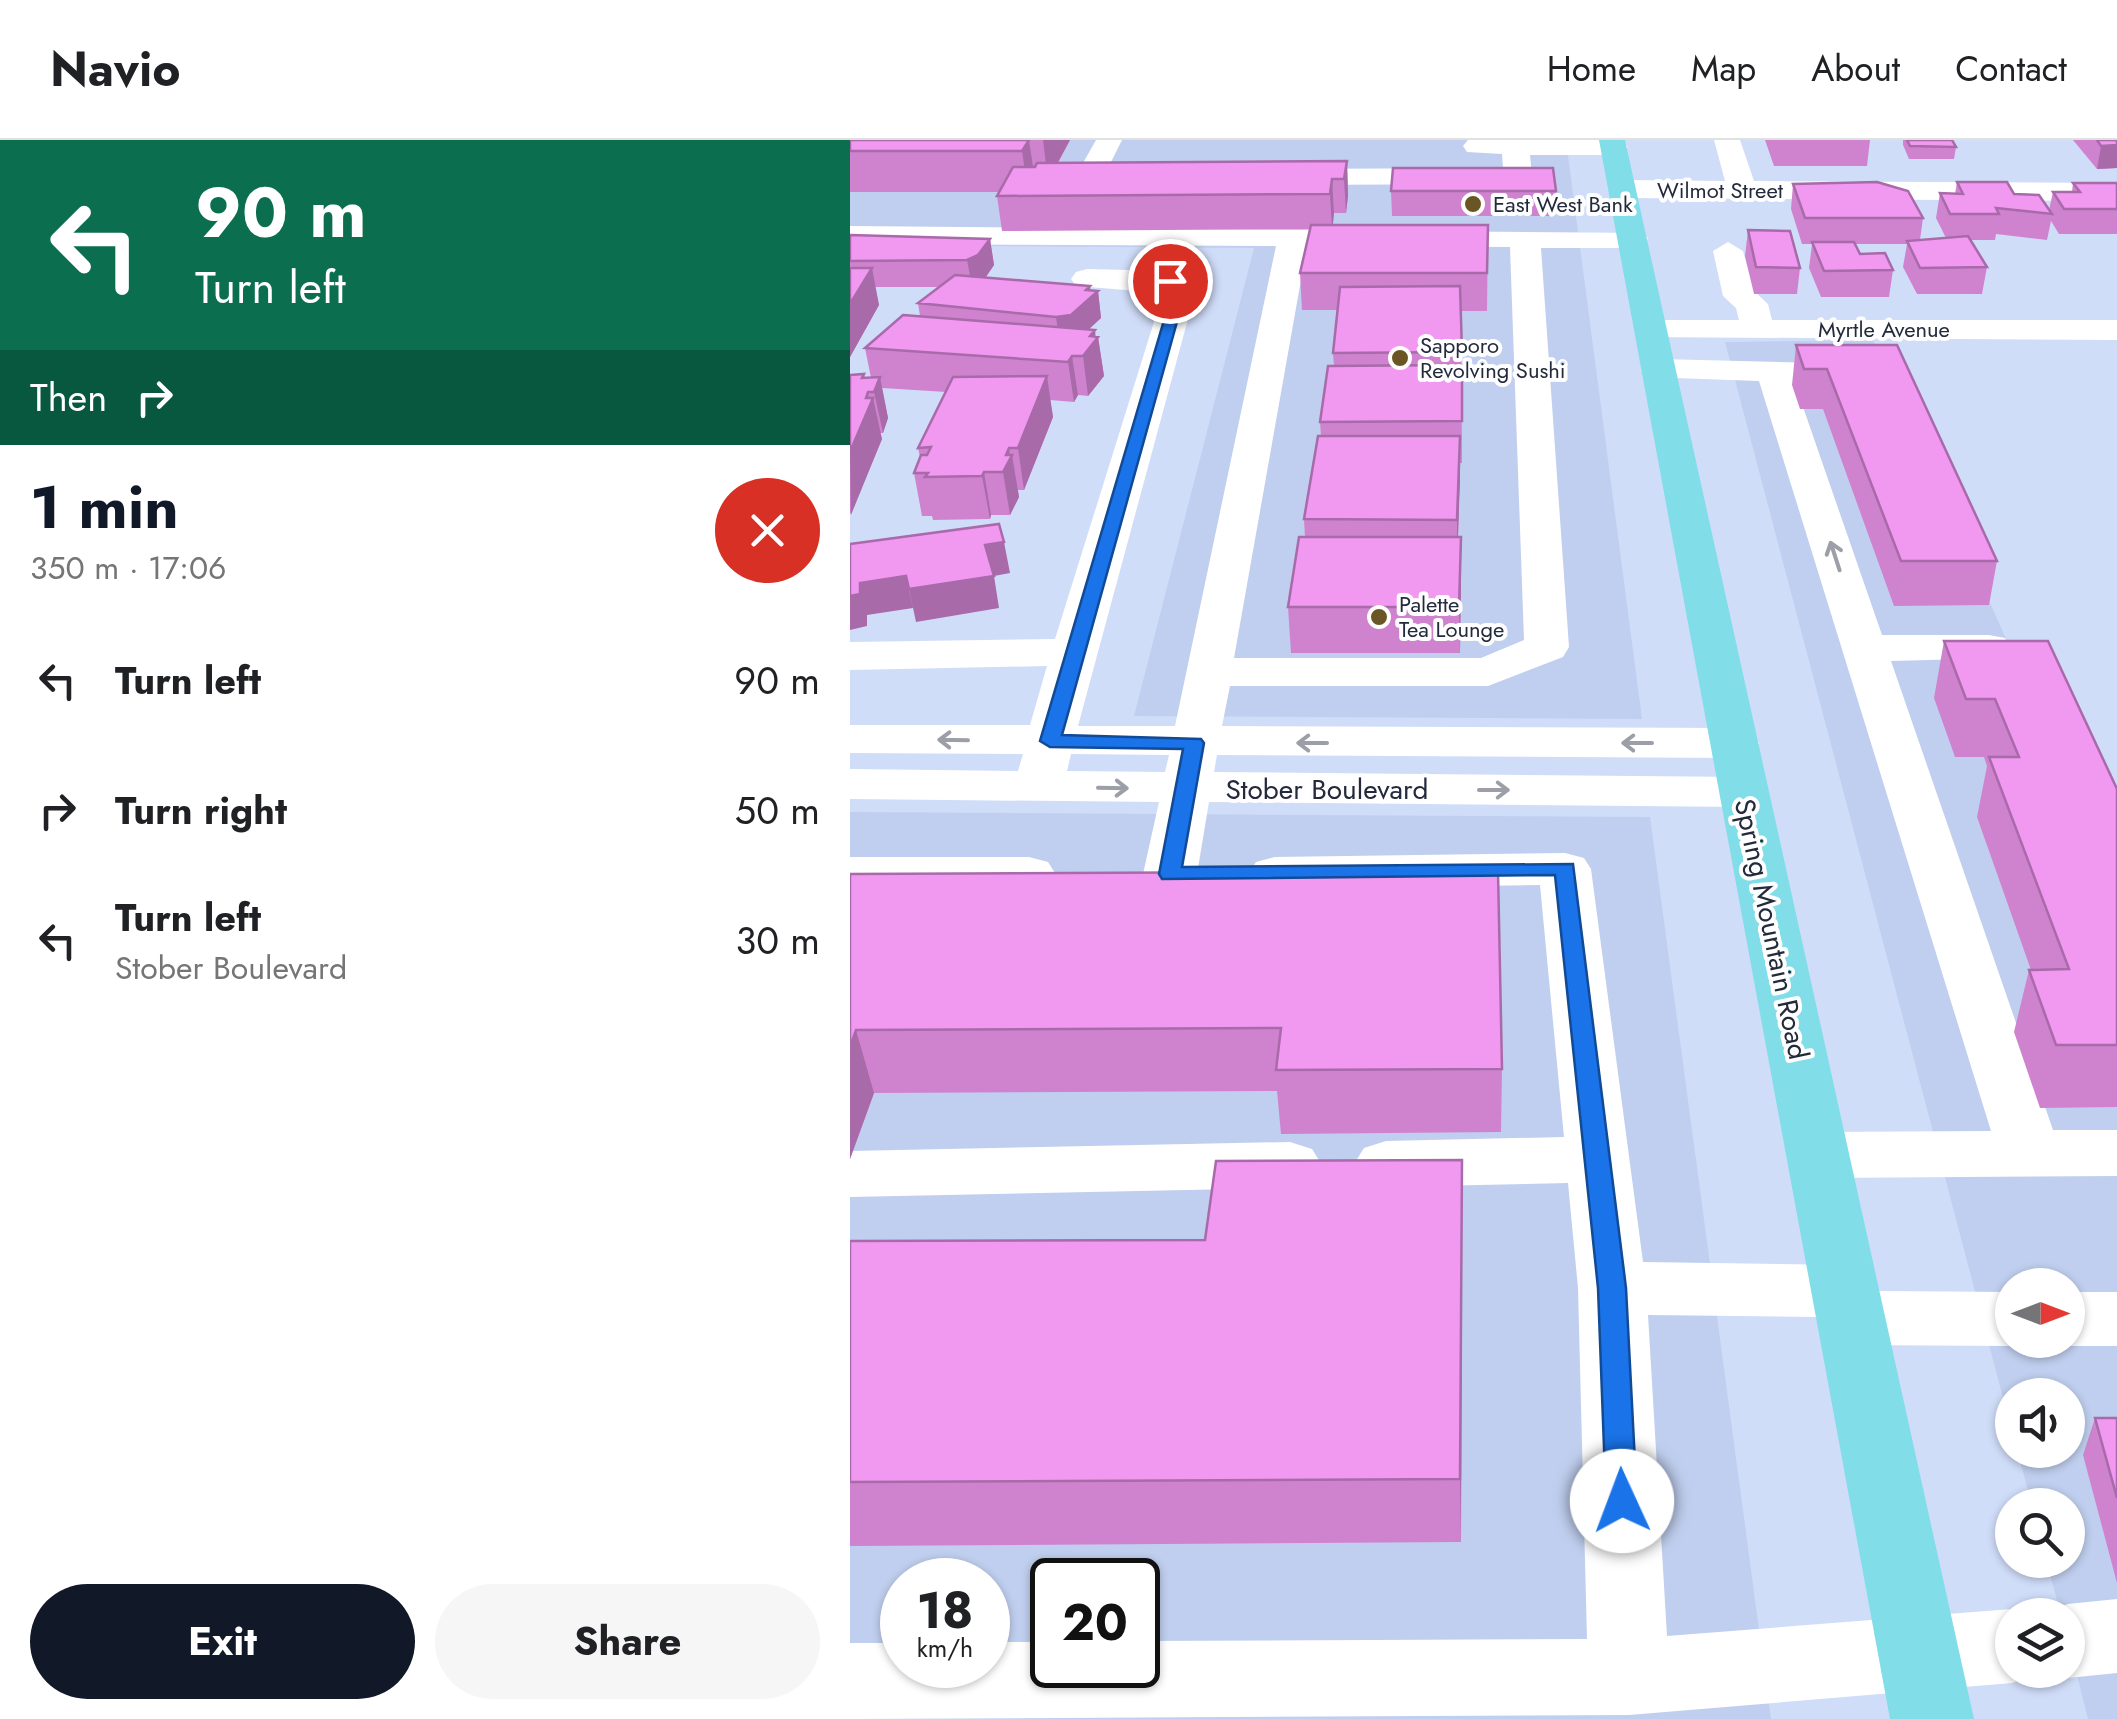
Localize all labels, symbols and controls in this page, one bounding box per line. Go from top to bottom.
text: Navio [50,35,181,104]
text: Home [1547,44,1636,94]
text: Map [1691,44,1756,94]
text: About [1811,44,1900,94]
text: Contact [1955,44,2067,94]
text: 90 m [195,162,367,263]
street label: Wilmot Street [1657,174,1784,206]
icon: left [30,180,160,310]
place label: East West Bank [1493,188,1633,220]
marker: East West Bank [1462,193,1484,215]
pin [1128,239,1213,324]
icon: arrive [1143,254,1198,309]
text: Turn left [195,255,346,320]
street label: Myrtle Avenue [1818,313,1950,345]
place label: Sapporo Revolving Sushi [1420,329,1566,386]
marker: Sapporo Revolving Sushi [1389,347,1411,369]
text: Then [30,370,107,425]
icon: right [127,370,182,425]
text: 1 min [30,464,179,551]
button: close [715,478,820,583]
one-way arrow [1824,540,1842,572]
text: 350 m · 17:06 [30,545,227,591]
place label: Palette Tea Lounge [1399,588,1504,645]
marker: Palette Tea Lounge [1368,606,1390,628]
icon: left [30,653,85,708]
text: Turn left [115,653,261,708]
text: 90 m [734,653,820,708]
one-way arrow [937,730,969,749]
one-way arrow [1297,734,1330,752]
one-way arrow [1622,734,1654,752]
street label: Stober Boulevard [1225,769,1429,810]
one-way arrow [1096,778,1128,797]
one-way arrow [1477,781,1509,800]
icon: right [30,783,85,838]
text: Turn right [115,783,287,838]
text: 50 m [735,783,820,838]
street label: Spring Mountain Road [1724,795,1819,1063]
text: Turn left [115,890,261,945]
icon: left [30,913,85,968]
text: 30 m [735,913,820,968]
text: Stober Boulevard [115,945,347,991]
north arrow [1995,1268,2085,1358]
map controls [1995,1268,2085,1688]
button: sound [1995,1378,2085,1468]
position arrow [1570,1449,1674,1553]
button: search [1995,1488,2085,1578]
speed limit sign: 20 [1030,1558,1160,1688]
text: 18 [917,1574,973,1647]
button: Exit [30,1584,415,1699]
button: Share [435,1584,820,1699]
button: layers [1995,1598,2085,1688]
text: km/h [917,1630,973,1666]

